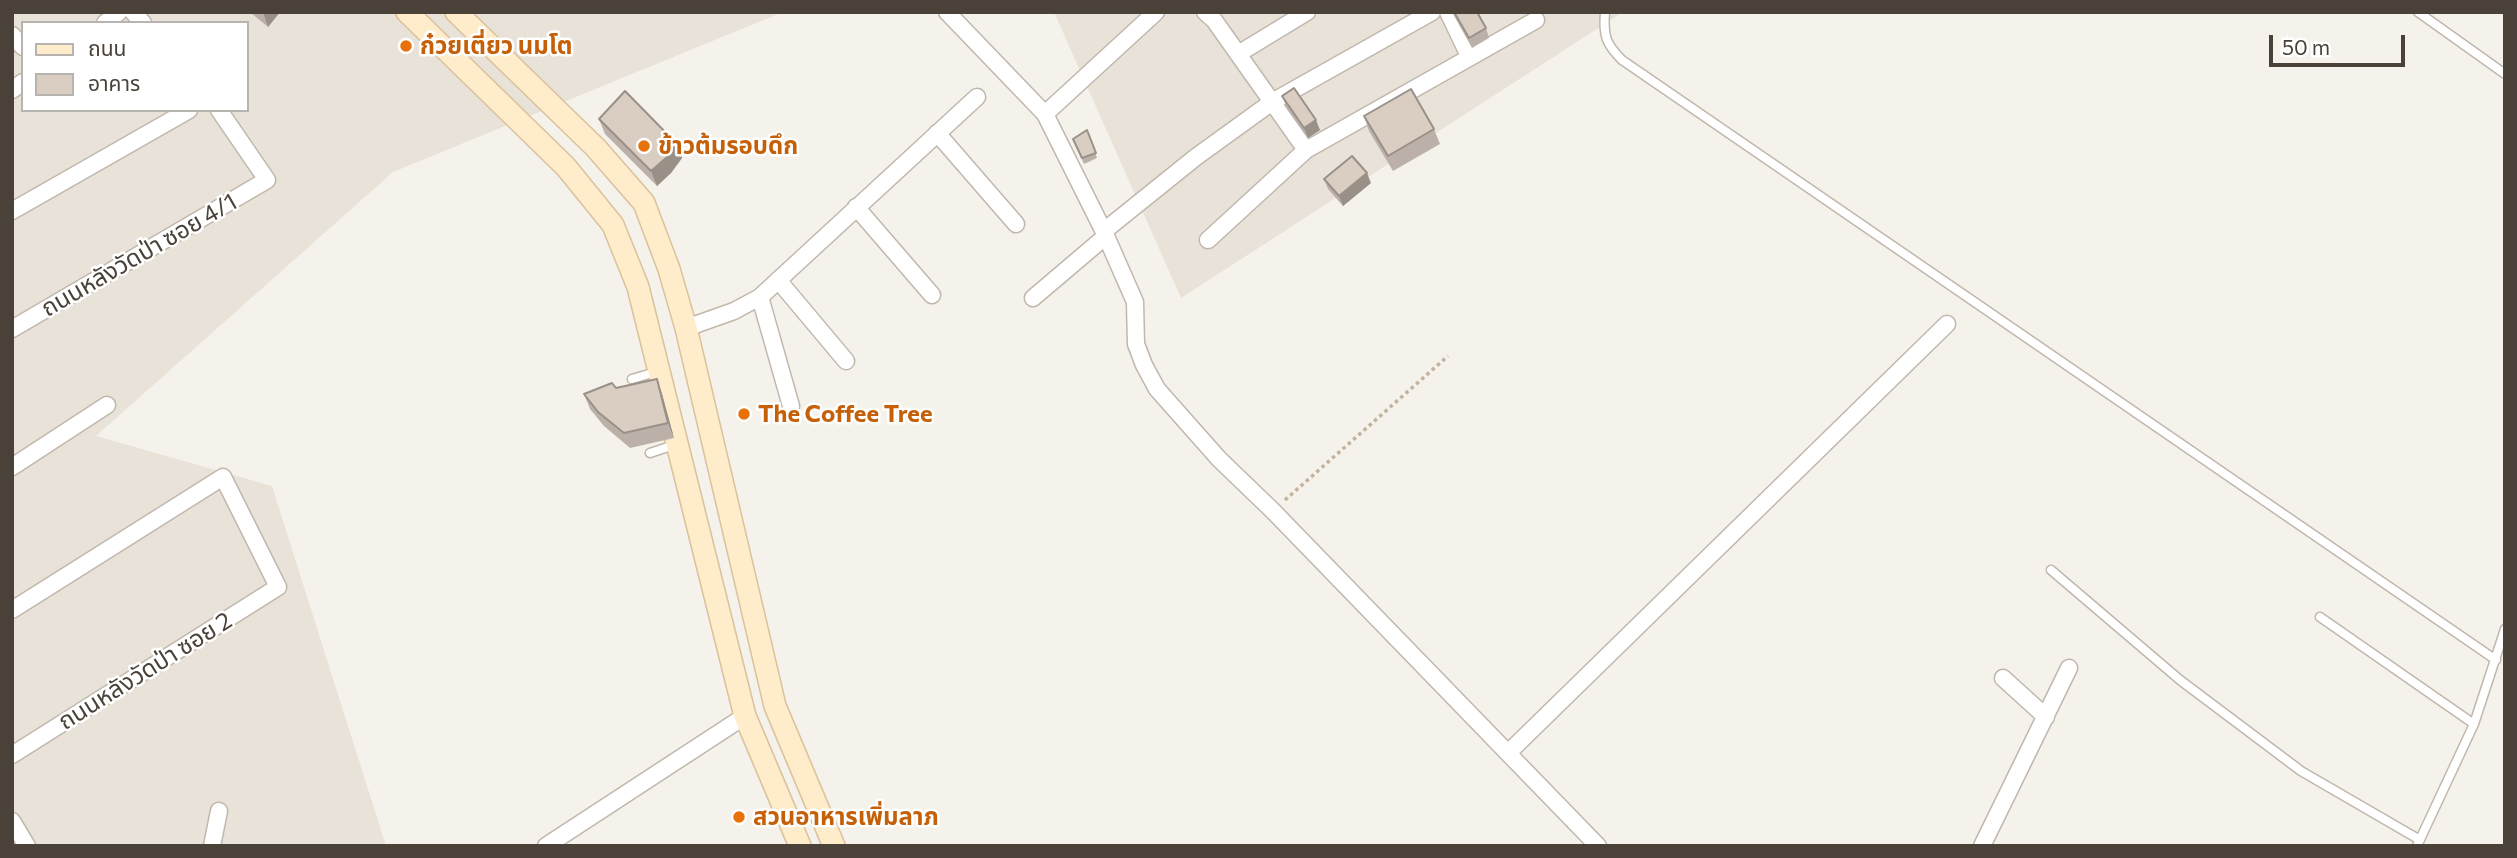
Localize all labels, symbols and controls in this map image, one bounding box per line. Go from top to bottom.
legend [21,21,248,112]
scale bar [2272,21,2408,65]
place label: ก๋วยเตี่ยว นมโต [420,32,573,60]
text: 50 m [2282,34,2330,59]
text: ถนน [88,35,126,60]
marker: ก๋วยเตี่ยว นมโต [398,38,414,54]
text: อาคาร [88,70,140,95]
place label: ข้าวต้มรอบดึก [658,132,798,160]
marker: ข้าวต้มรอบดึก [636,138,652,154]
street label: ถนนหลังวัดป่า ซอย 4/1 [36,187,242,323]
place label: The Coffee Tree [758,400,933,428]
marker: The Coffee Tree [736,406,752,422]
street label: ถนนหลังวัดป่า ซอย 2 [53,606,237,736]
place label: สวนอาหารเพิ่มลาภ [753,803,939,831]
marker: สวนอาหารเพิ่มลาภ [731,809,747,825]

